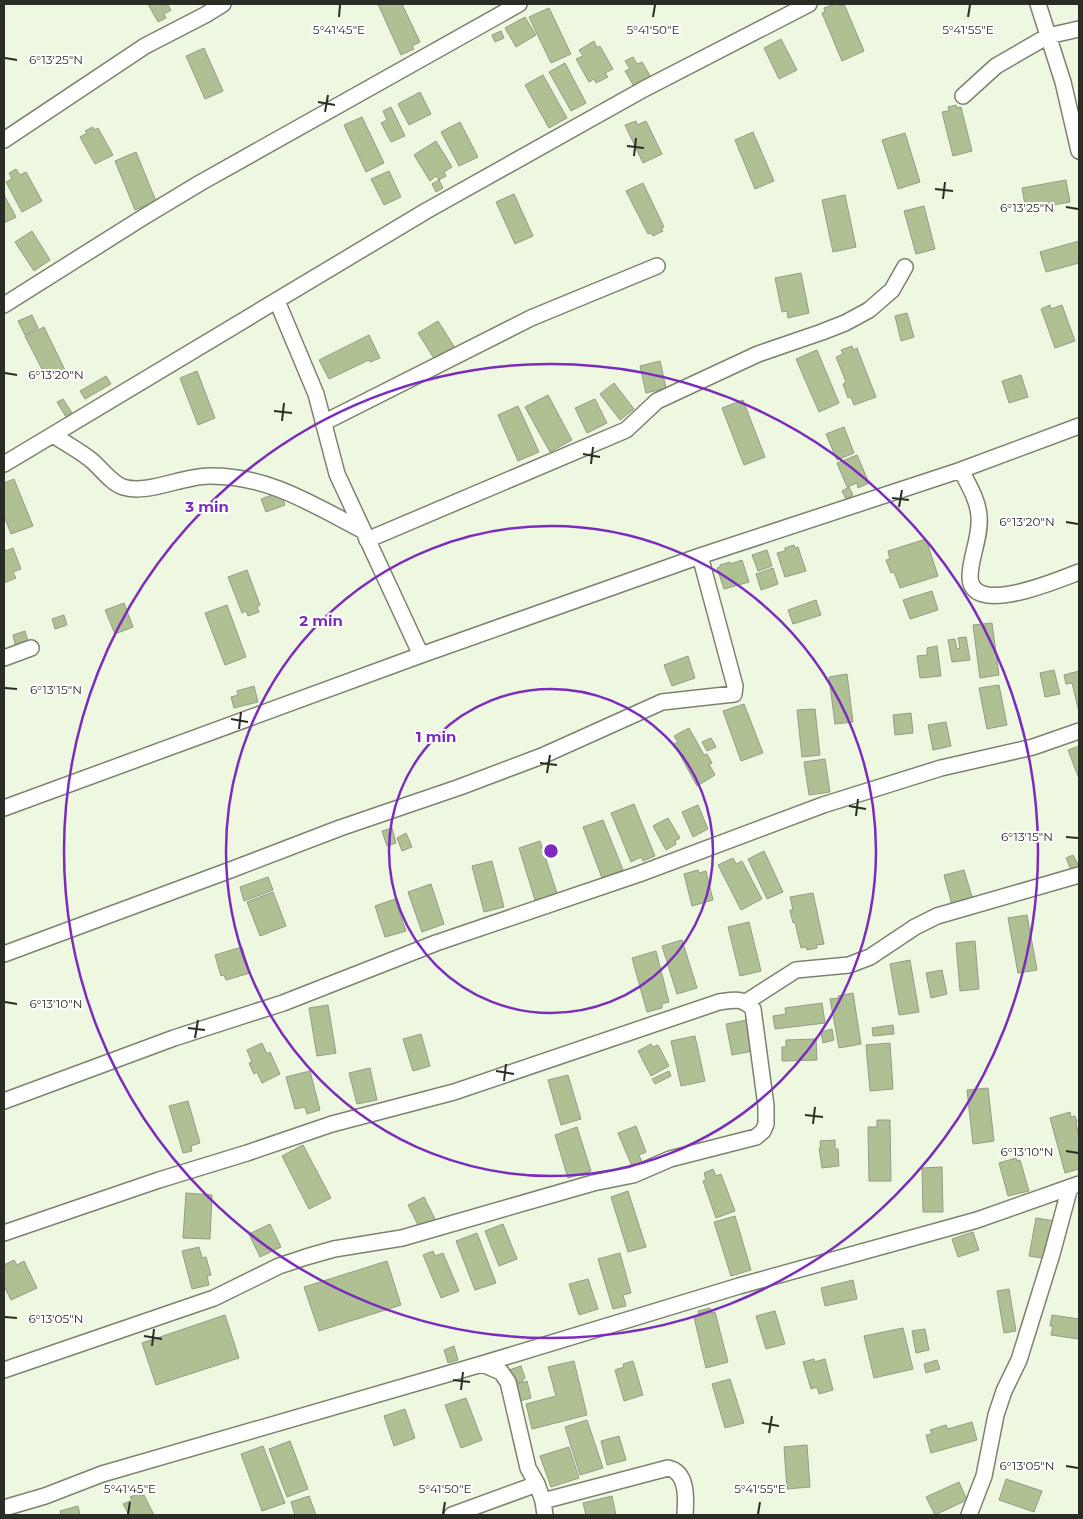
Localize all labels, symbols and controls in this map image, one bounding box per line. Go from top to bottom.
text: 5°41'45"E [313,22,365,37]
text: 5°41'50"E [627,22,679,37]
text: 5°41'55"E [942,22,994,37]
text: 6°13'25"N [29,52,83,67]
text: 6°13'25"N [1000,200,1054,215]
text: 6°13'20"N [28,367,84,382]
text: 3 min [184,497,229,516]
text: 6°13'20"N [999,514,1055,529]
text: 2 min [299,611,343,630]
text: 6°13'15"N [30,682,82,697]
text: 1 min [416,727,456,746]
text: 6°13'15"N [1001,829,1053,844]
centre of rings [542,842,560,860]
text: 6°13'10"N [29,996,83,1011]
text: 6°13'10"N [1000,1144,1054,1159]
text: 6°13'05"N [28,1311,84,1326]
text: 6°13'05"N [999,1458,1055,1473]
text: 5°41'45"E [104,1481,156,1496]
text: 5°41'50"E [419,1481,471,1496]
text: 5°41'55"E [734,1481,786,1496]

